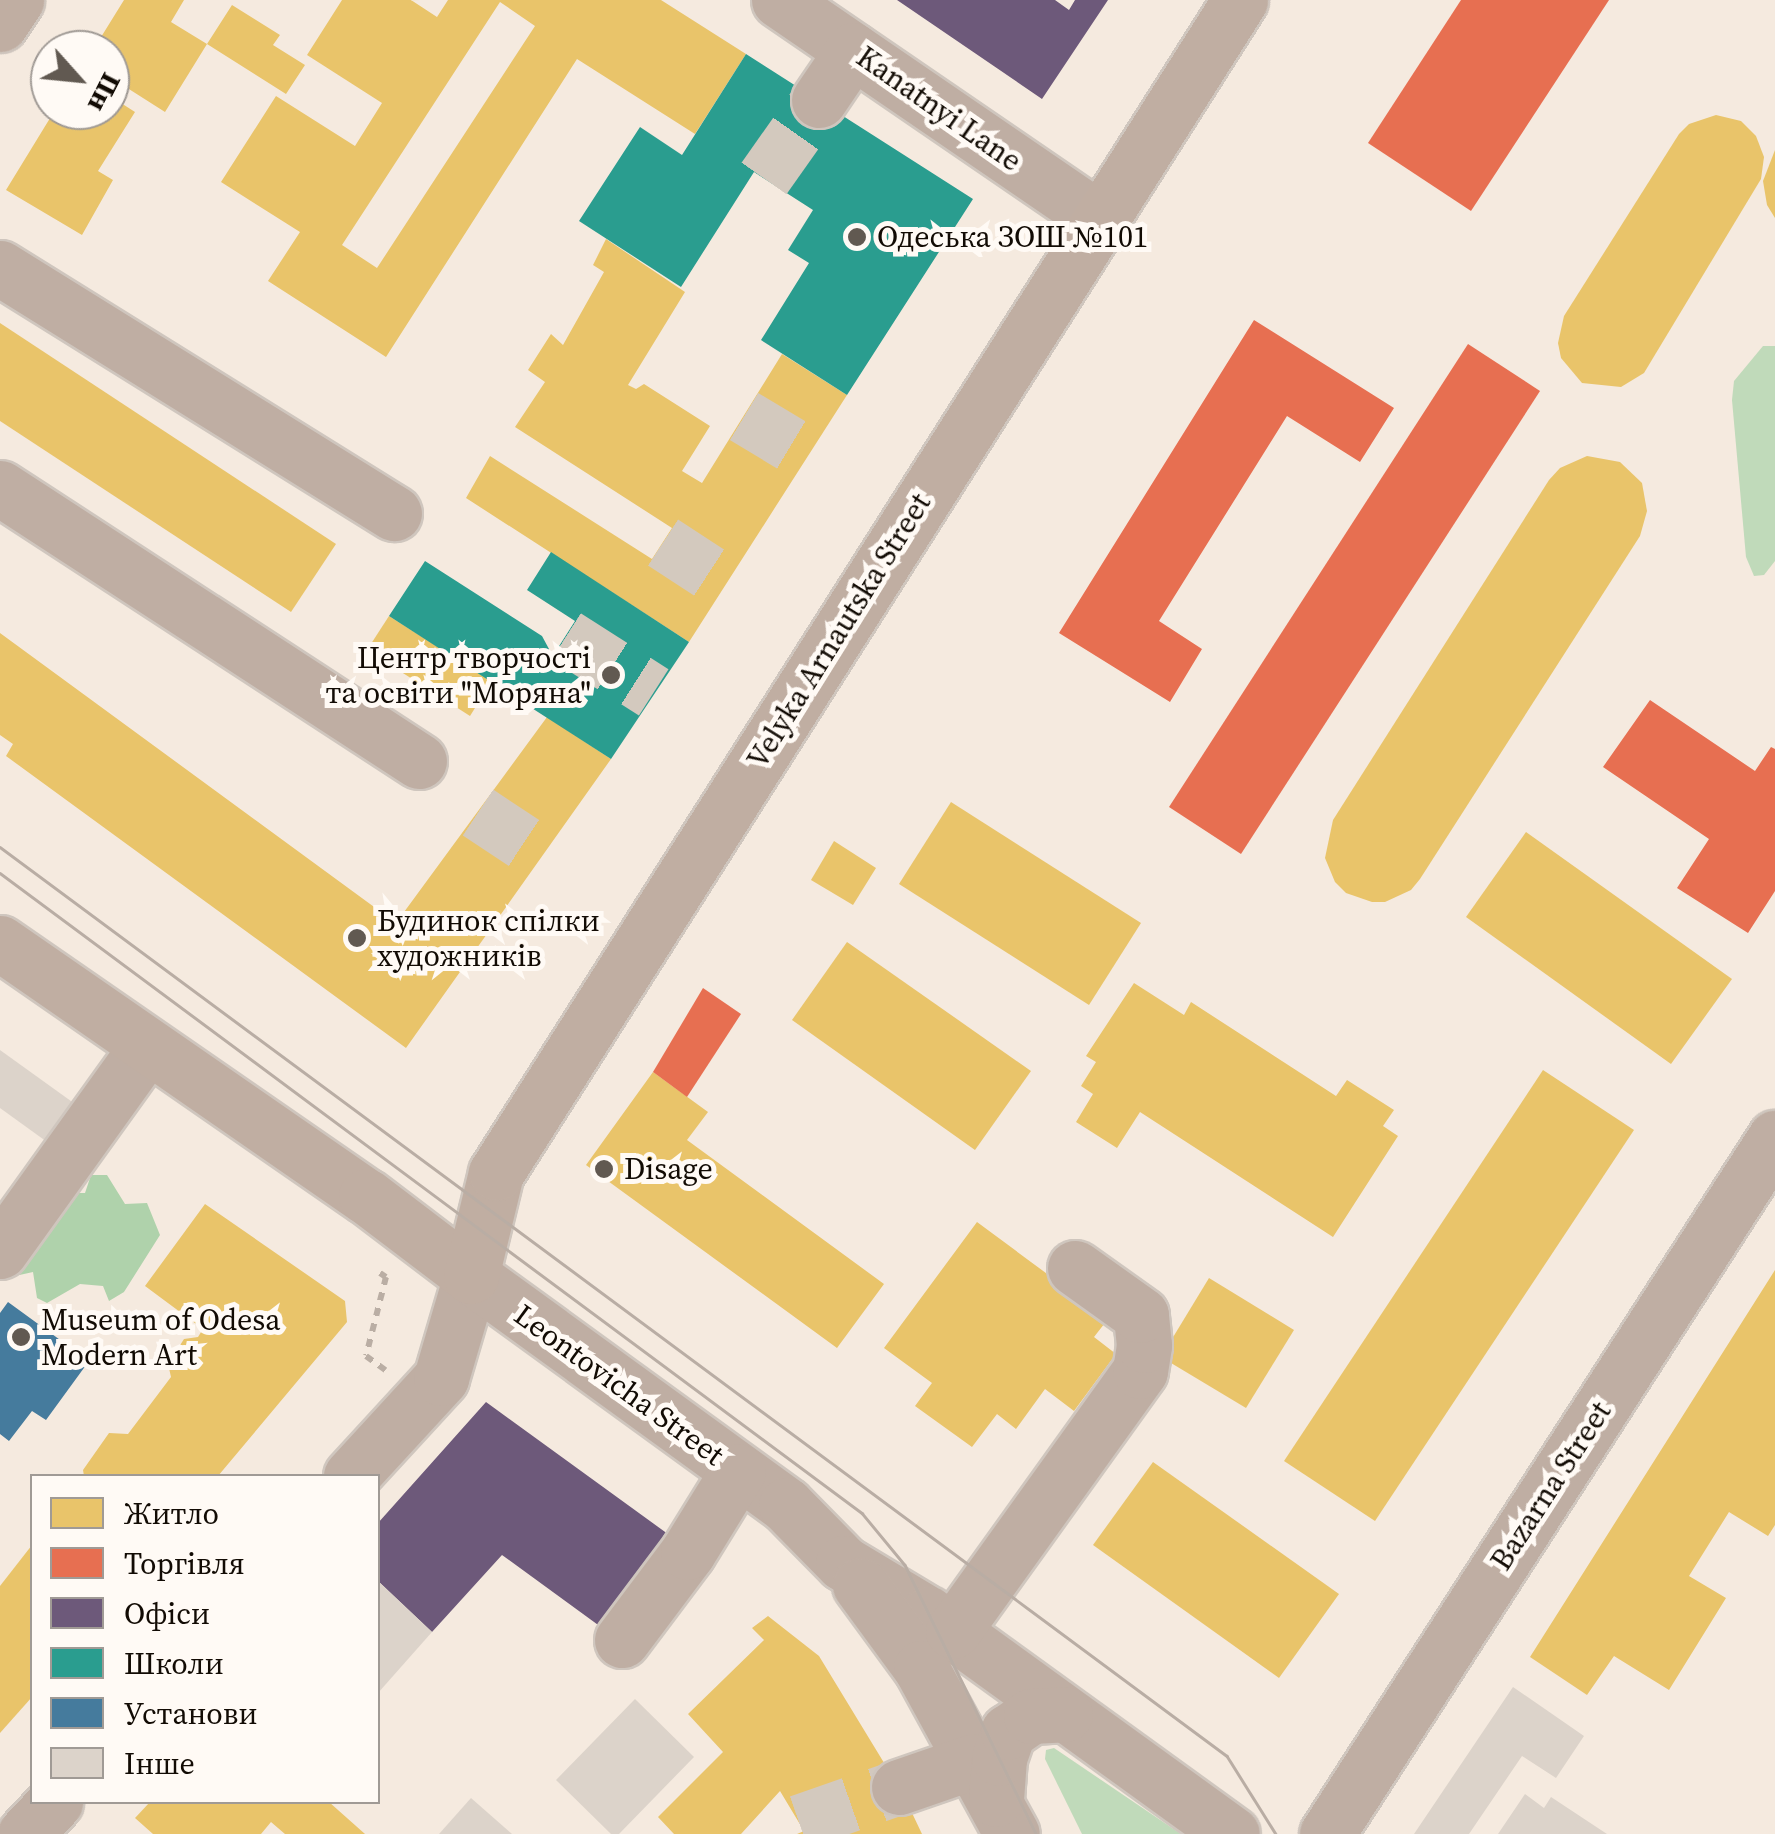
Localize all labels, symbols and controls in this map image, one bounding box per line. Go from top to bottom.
north arrow [30,30,130,130]
street label: Kanatnyi Lane [850,39,1028,179]
text: Пн [79,67,131,119]
place label: Одеська ЗОШ №101 [877,219,1148,255]
marker: Одеська ЗОШ №101 [846,226,868,248]
street label: Velyka Arnautska Street [740,487,938,775]
place label: Центр творчості та освіти "Моряна" [326,640,591,710]
marker: Центр творчості та освіти "Моряна" [600,664,622,686]
place label: Будинок спілки художників [377,903,600,974]
marker: Будинок спілки художників [346,927,368,949]
place label: Disage [624,1151,713,1187]
marker: Disage [593,1158,615,1180]
street label: Leontovicha Street [507,1297,731,1473]
place label: Museum of Odesa Modern Art [41,1302,281,1372]
marker: Museum of Odesa Modern Art [10,1326,32,1348]
street label: Bazarna Street [1483,1395,1619,1577]
legend [30,1474,380,1804]
text: Житло [124,1493,219,1534]
text: Торгівля [124,1543,245,1584]
text: Офіси [124,1593,210,1634]
text: Школи [124,1643,224,1684]
text: Установи [124,1693,258,1734]
text: Інше [124,1743,195,1784]

